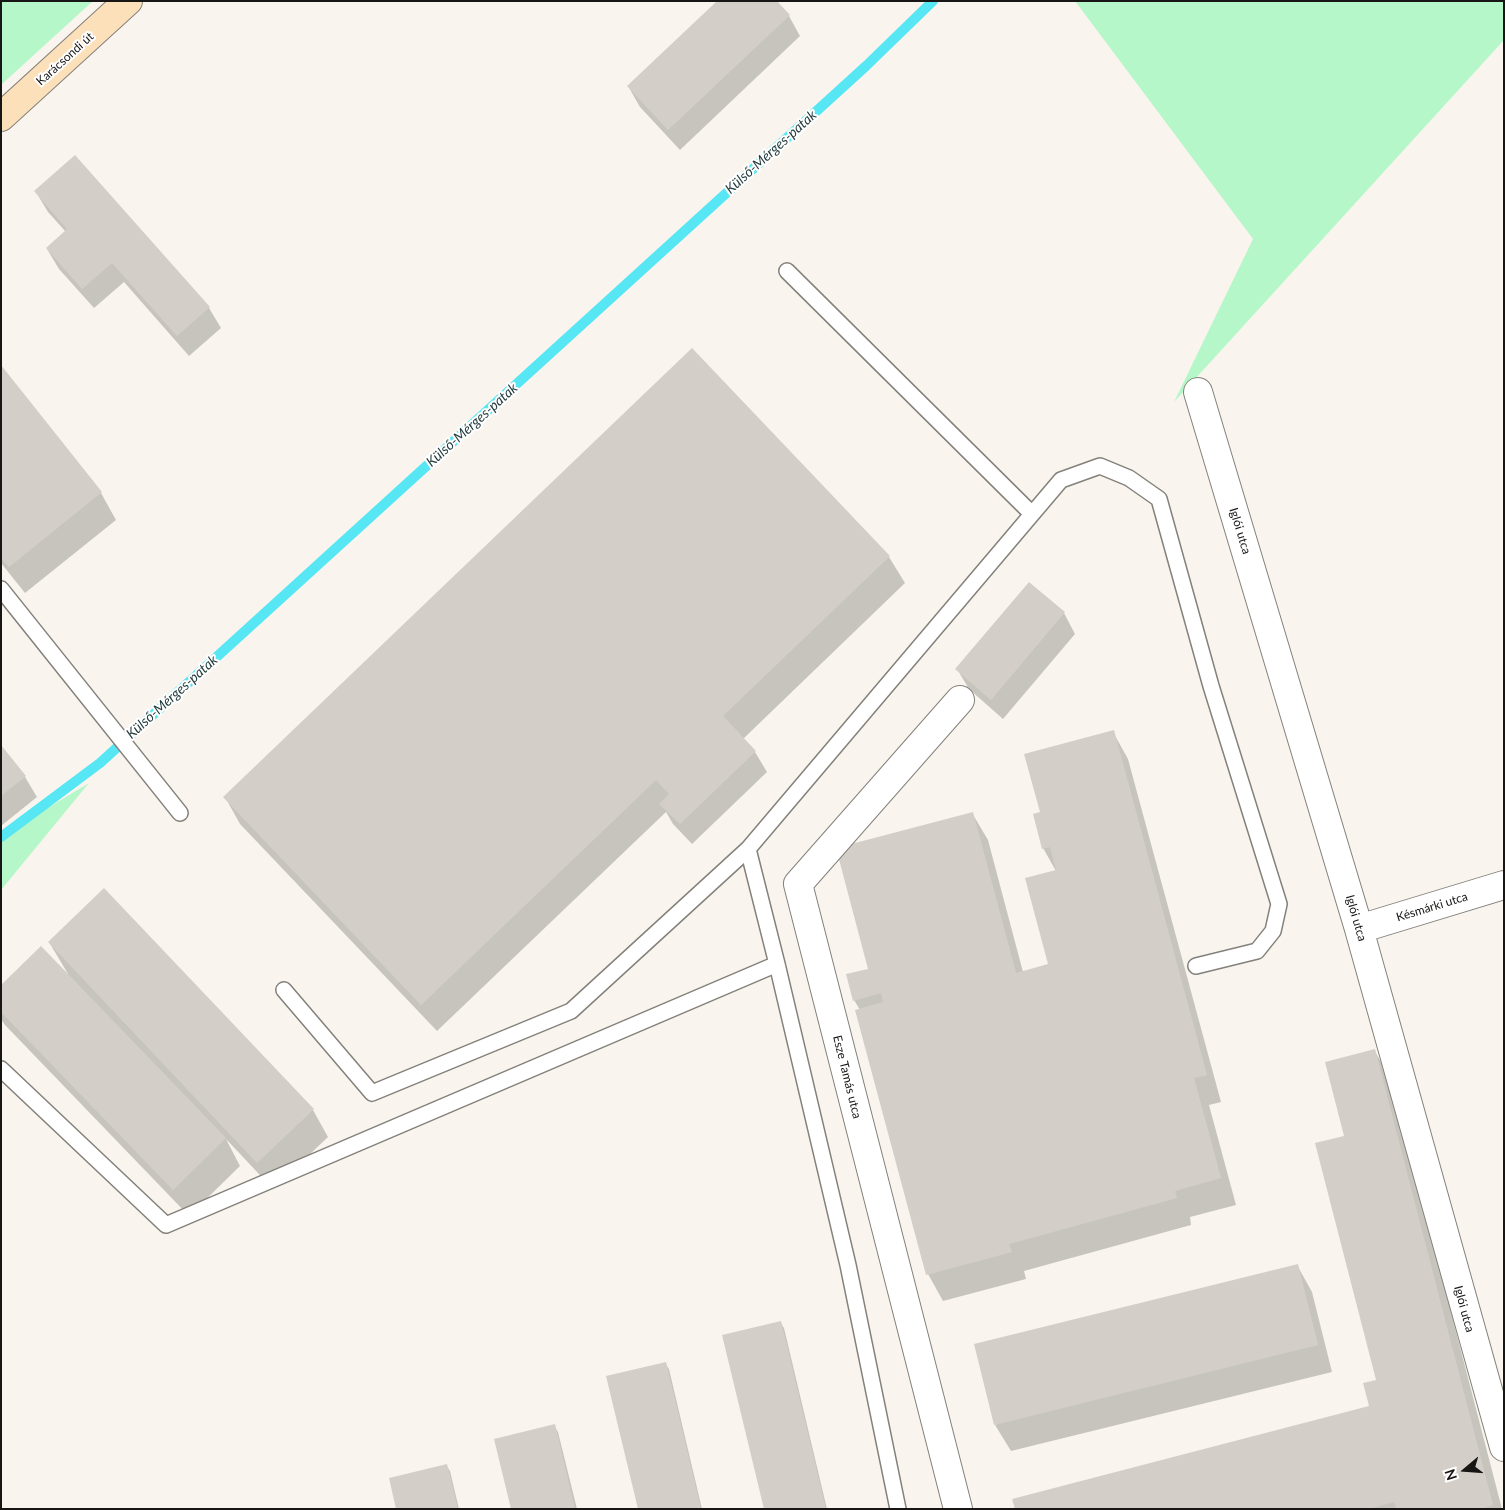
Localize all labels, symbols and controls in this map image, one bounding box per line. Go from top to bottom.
street label: Karácsondi út [33,29,97,89]
water label: Külső-Mérges-patak [722,107,820,197]
water label: Külső-Mérges-patak [423,380,521,470]
street label: Iglói utca [1226,506,1254,556]
water label: Külső-Mérges-patak [123,652,221,742]
street label: Késmárki utca [1395,889,1469,925]
street label: Iglói utca [1343,893,1369,943]
street label: Esze Tamás utca [830,1034,864,1120]
street label: Iglói utca [1451,1284,1477,1334]
north arrow [1440,1445,1490,1495]
text: N [1441,1467,1460,1483]

